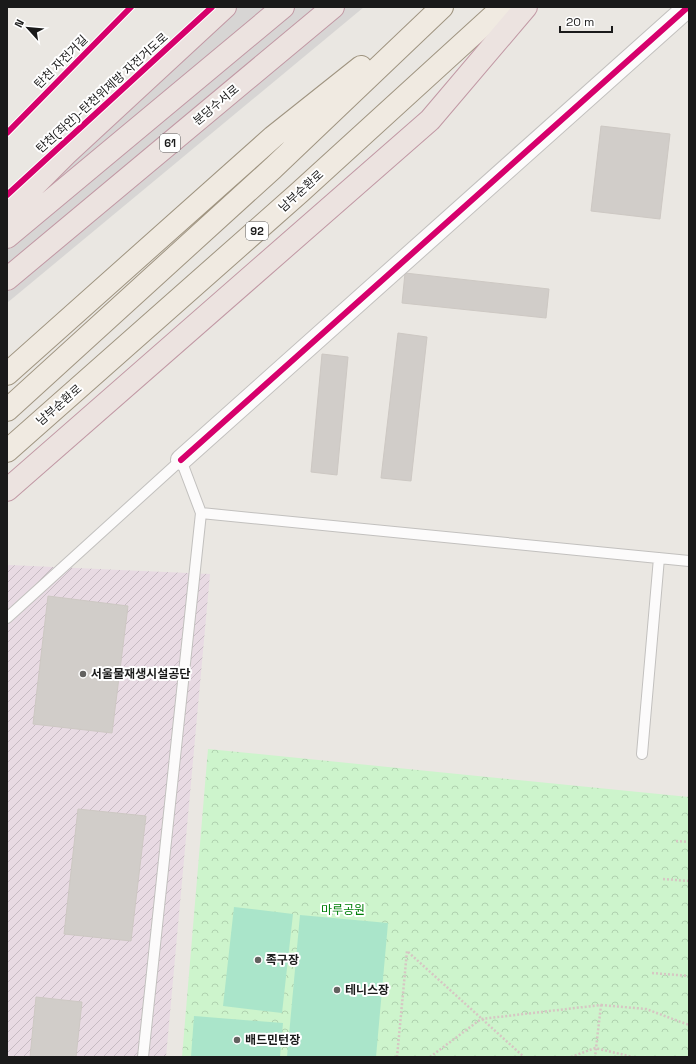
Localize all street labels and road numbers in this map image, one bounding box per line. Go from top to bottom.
street label: 탄천(좌안)-탄천위제방 자전거도로 [33,29,171,157]
street label: 탄천 자전거길 [31,32,91,92]
street label: 분당수서로 [190,81,242,129]
road number: 61 [160,134,180,152]
street label: 남부순환로 [275,167,327,215]
road number: 92 [246,222,268,240]
street label: 남부순환로 [33,381,85,429]

